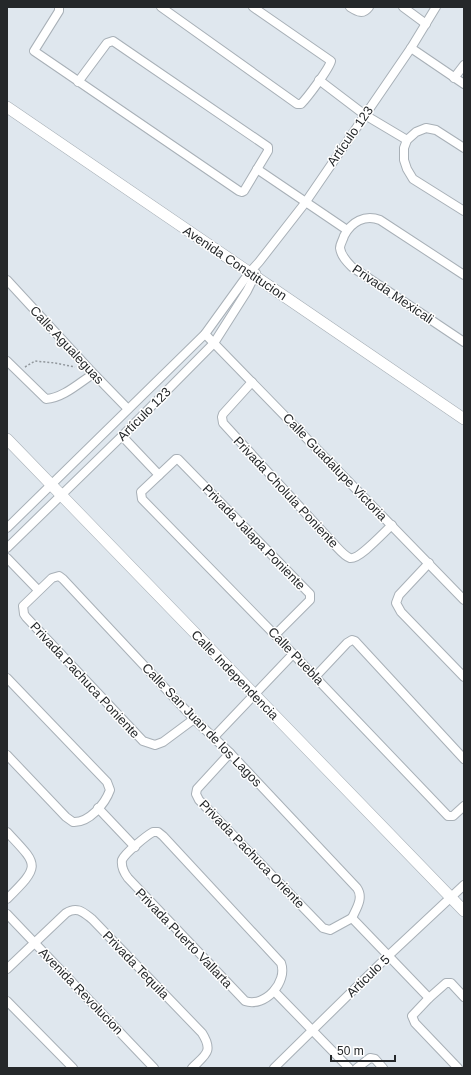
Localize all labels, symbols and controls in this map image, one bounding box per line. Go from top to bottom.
street label: Artículo 123 [324,103,376,169]
street label: Avenida Constitucion [180,223,290,303]
street label: Privada Mexicali [350,261,437,327]
street label: Calle Agualeguas [27,303,107,387]
street label: Artículo 123 [114,384,174,444]
street label: Calle Guadalupe Victoria [280,410,391,524]
street label: Privada Cholula Poniente [230,433,342,551]
street label: Privada Jalapa Poniente [200,481,308,593]
street label: Privada Pachuca Poniente [27,619,143,741]
street label: Calle Puebla [265,624,328,688]
street label: Calle Independencia [188,627,282,723]
street label: Calle San Juan de los Lagos [139,660,265,790]
street label: Privada Pachuca Oriente [196,797,308,911]
street label: Privada Puerto Vallarta [133,885,236,991]
street label: Privada Tequila [100,928,173,1003]
street label: Avenida Revolucion [36,945,126,1037]
street label: Articulo 5 [343,952,393,1000]
scale bar [331,1037,395,1063]
text: 50 m [337,1044,364,1058]

